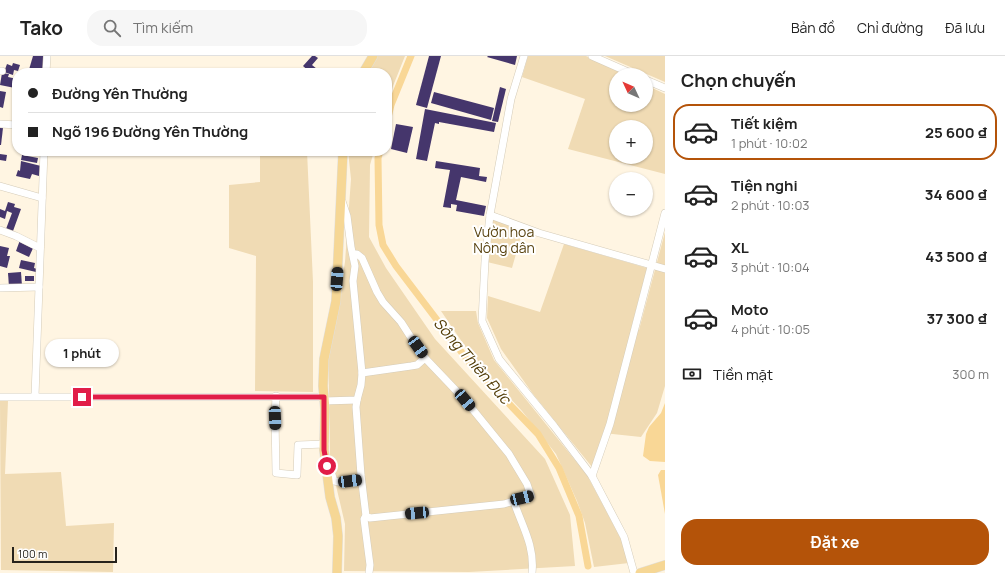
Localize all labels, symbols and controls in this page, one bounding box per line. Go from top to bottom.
search box [87,10,367,46]
text: Tako [20,15,63,41]
icon: search [101,17,123,39]
text: Tìm kiếm [133,17,193,38]
text: Bản đồ [791,18,835,37]
text: Chỉ đường [857,18,923,37]
text: Đã lưu [945,18,985,37]
north arrow [609,68,653,112]
map controls [609,68,653,216]
text: Chọn chuyến [681,68,796,92]
text: Đường Yên Thường [52,83,188,104]
text: Tiết kiệm [731,113,797,134]
icon: car [683,114,719,150]
button: + [609,120,653,164]
text: Ngõ 196 Đường Yên Thường [52,121,248,142]
text: 25 600 ₫ [925,122,987,143]
text: 1 phút · 10:02 [731,134,807,152]
button: − [609,172,653,216]
text: Tiện nghi [731,175,798,196]
icon: car [683,176,719,212]
text: 34 600 ₫ [925,184,987,205]
text: 2 phút · 10:03 [731,196,810,214]
park label: Vườn hoa Nông dân [473,222,535,257]
text: XL [731,237,749,258]
icon: car [683,238,719,274]
text: 43 500 ₫ [925,246,987,267]
text: 3 phút · 10:04 [731,258,810,276]
car [330,267,344,291]
text: Moto [731,299,768,320]
icon: car [683,300,719,336]
text: 37 300 ₫ [927,308,987,329]
water label: Sông Thiên Đức [429,313,517,410]
text: 4 phút · 10:05 [731,320,810,338]
car [406,334,430,360]
callout: 1 phút [45,339,119,367]
text: 1 phút [63,344,101,362]
icon: cash [681,363,703,385]
text: Tiền mặt [713,364,773,385]
text: 300 m [952,365,989,383]
car [453,387,477,413]
route end [73,388,91,406]
car [269,406,281,430]
route start [318,457,336,475]
car [337,474,363,488]
car [509,489,535,507]
car [405,506,429,520]
button: Đặt xe [681,519,989,565]
scale bar [12,545,117,564]
text: 100 m [18,546,47,561]

